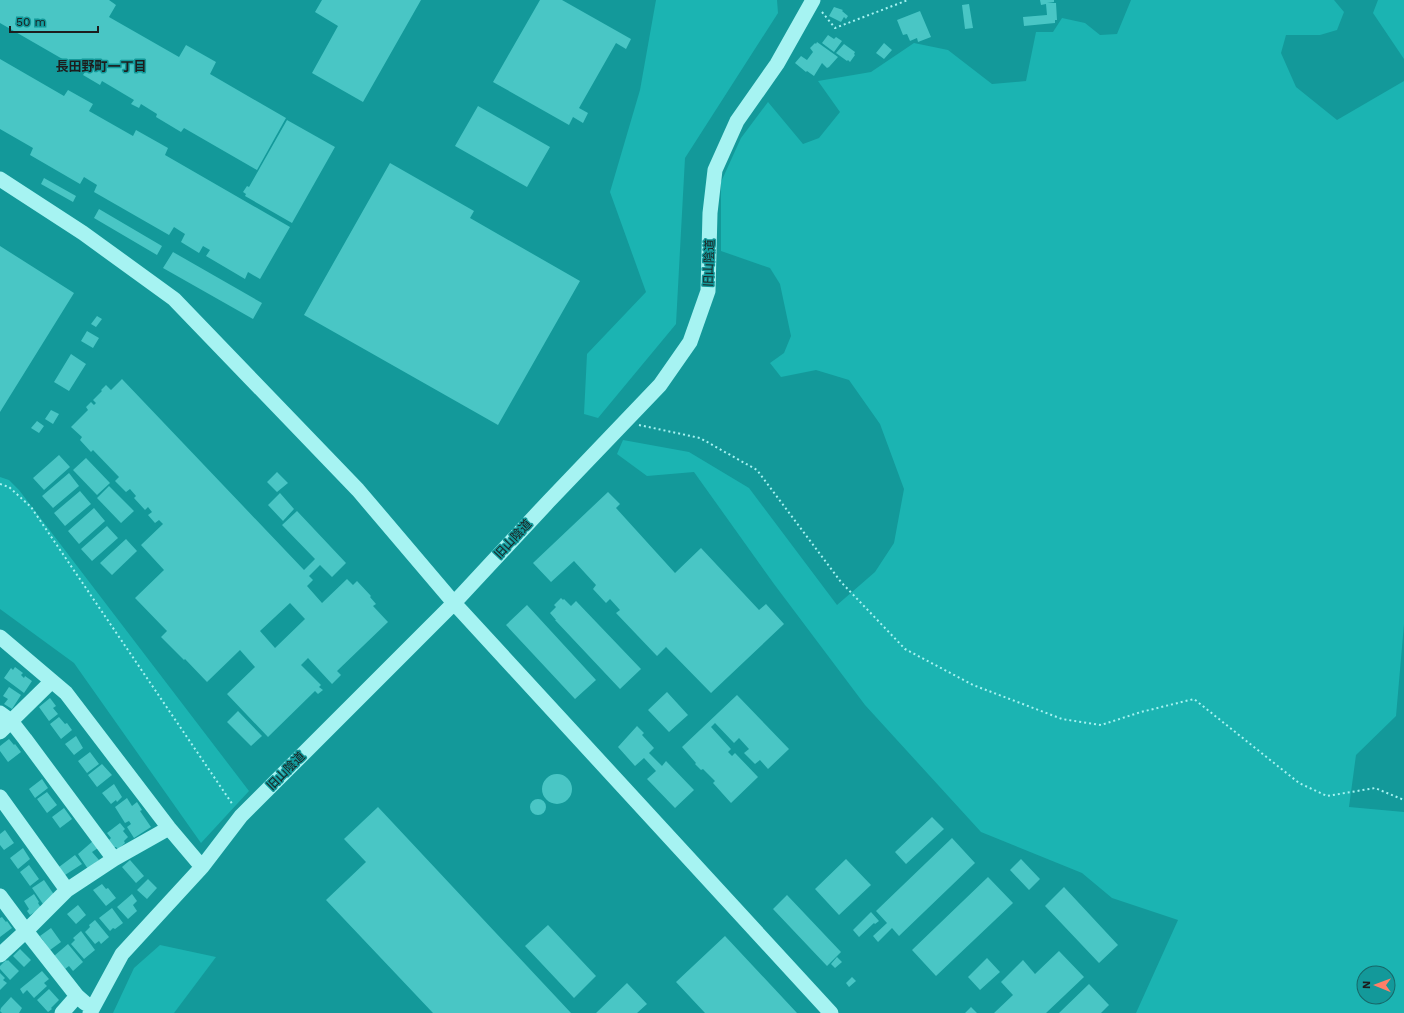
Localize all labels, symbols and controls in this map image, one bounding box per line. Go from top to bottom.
scale bar [10,8,98,34]
text: 50 m [16,15,46,29]
district label: 長田野町一丁目 [55,59,147,74]
street label: 旧山陰道 [701,239,717,287]
street label: 旧山陰道 [492,517,534,561]
street label: 旧山陰道 [264,749,308,793]
north arrow [1356,965,1396,1005]
text: N [1360,981,1373,989]

